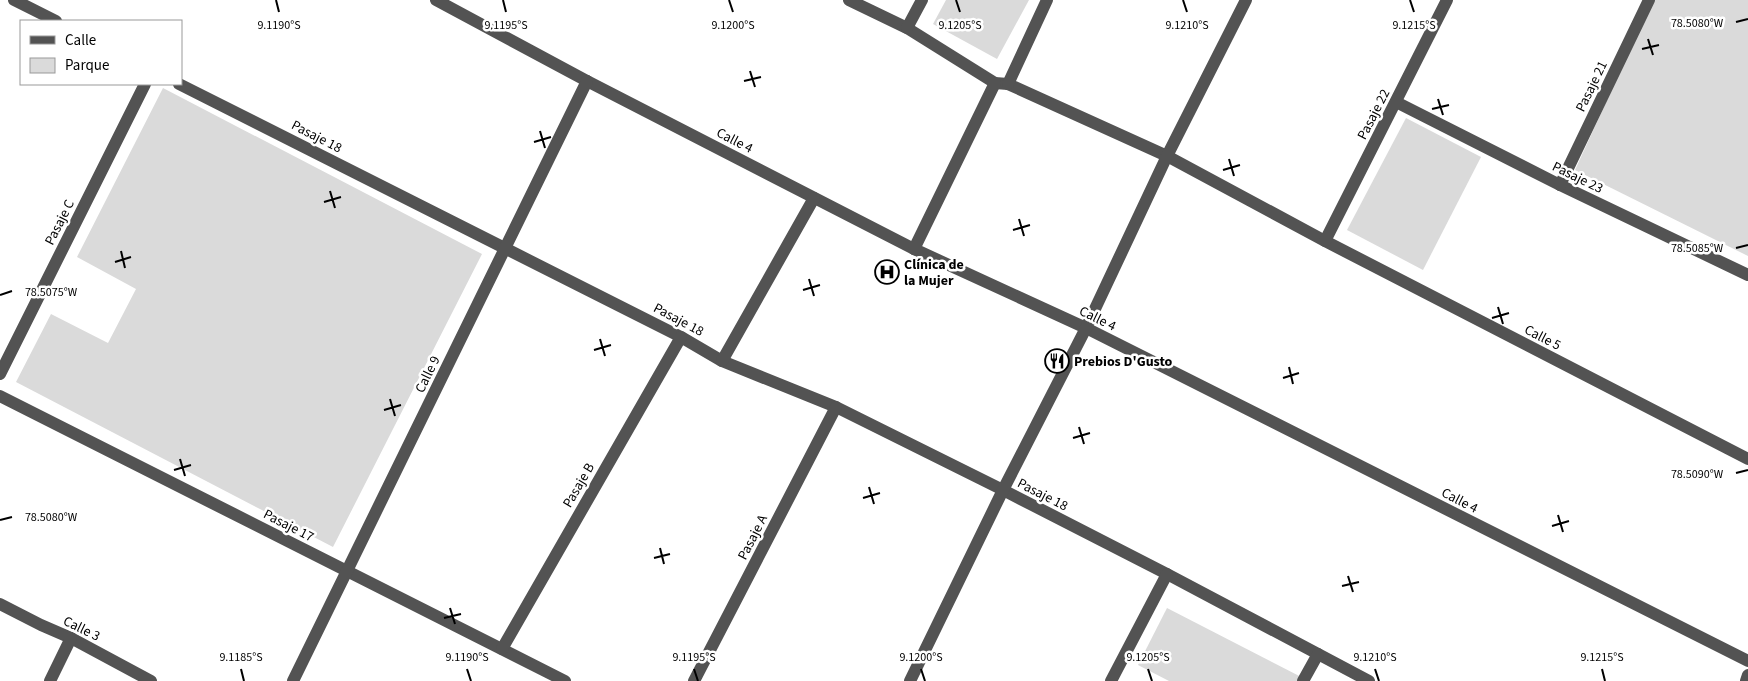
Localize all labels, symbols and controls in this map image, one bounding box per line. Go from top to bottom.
text: 78.5080°W [1671,15,1724,32]
text: 9.1190°S [257,17,301,34]
text: 9.1195°S [484,17,528,34]
text: 9.1200°S [711,17,755,34]
text: 9.1205°S [938,17,982,34]
text: 9.1210°S [1165,17,1209,34]
text: 9.1215°S [1392,17,1436,34]
legend [20,20,182,85]
text: Calle [65,30,96,51]
text: Parque [65,55,109,76]
street label: Pasaje 21 [1571,58,1613,115]
street label: Pasaje 22 [1353,86,1395,143]
street label: Pasaje 18 [288,116,345,158]
street label: Calle 4 [713,123,756,159]
street label: Pasaje 23 [1549,157,1606,199]
street label: Pasaje C [40,196,80,249]
text: 78.5085°W [1671,240,1724,257]
place label: Clínica de la Mujer [904,255,964,291]
hospital icon: Clínica de la Mujer [874,259,900,285]
text: 78.5075°W [25,284,78,301]
street label: Pasaje 18 [650,298,707,342]
street label: Calle 4 [1076,301,1119,336]
street label: Calle 5 [1521,320,1564,356]
restaurant icon: Prebios D'Gusto [1044,348,1070,374]
place label: Prebios D'Gusto [1074,352,1173,372]
street label: Calle 9 [410,353,445,396]
street label: Pasaje B [558,459,600,512]
text: 78.5090°W [1671,466,1724,483]
street label: Pasaje 18 [1014,474,1071,516]
street label: Calle 4 [1438,483,1481,519]
street label: Pasaje 17 [260,505,317,547]
text: 78.5080°W [25,509,78,526]
street label: Pasaje A [733,511,773,563]
street label: Calle 3 [60,611,103,646]
text: 9.1185°S [219,649,263,666]
text: 9.1190°S [445,649,489,666]
text: 9.1195°S [672,649,716,666]
text: 9.1200°S [899,649,943,666]
text: 9.1205°S [1126,649,1170,666]
text: 9.1210°S [1353,649,1397,666]
text: 9.1215°S [1580,649,1624,666]

